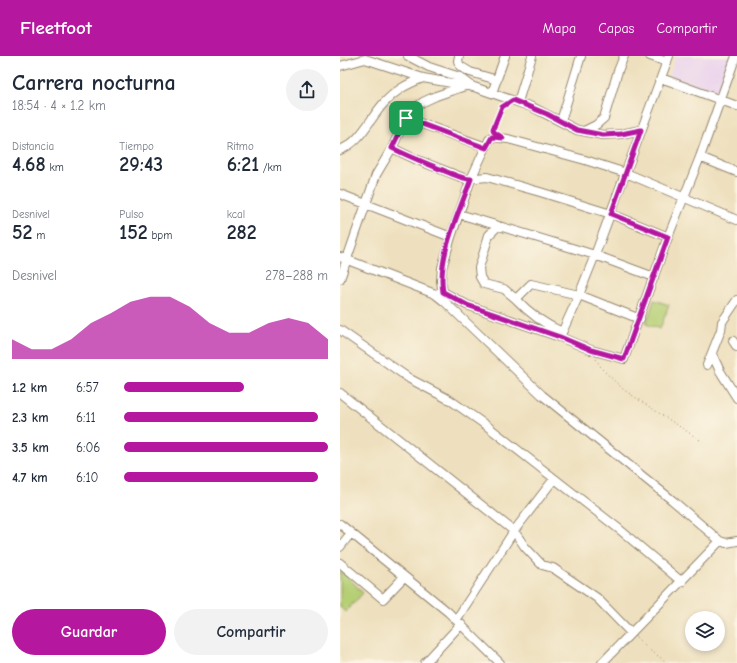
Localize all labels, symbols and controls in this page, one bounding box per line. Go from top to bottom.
text: Fleetfoot [20,17,92,39]
text: Mapa [543,20,576,37]
text: Capas [598,20,634,37]
text: Compartir [656,20,717,37]
button: share [286,69,328,111]
text: Carrera nocturna [12,70,176,96]
text: 18:54 · 4 × 1.2 km [12,98,106,113]
pin [389,101,423,135]
icon: arrive [395,107,417,129]
text: Distancia [12,140,54,153]
text: Tiempo [119,140,154,153]
text: Ritmo [227,140,254,153]
text: 4.68 [12,153,46,176]
text: 29:43 [119,153,163,176]
text: 6:21 [227,153,259,176]
text: km [46,161,64,174]
text: /km [259,161,282,174]
text: Desnivel [12,208,50,221]
text: Pulso [119,208,144,221]
text: kcal [227,208,245,221]
text: 52 [12,221,33,244]
text: 152 [119,221,148,244]
text: 282 [227,221,257,244]
text: m [33,229,45,242]
text: bpm [148,229,172,242]
text: Desnivel [12,268,57,283]
text: 278–288 m [265,268,328,283]
text: 1.2 km [12,380,47,395]
text: 6:57 [76,380,99,395]
text: 2.3 km [12,410,49,425]
text: 6:11 [76,410,96,425]
text: 3.5 km [12,440,49,455]
text: 6:06 [76,440,100,455]
text: 4.7 km [12,470,48,485]
text: 6:10 [76,470,98,485]
button: Guardar [12,609,166,655]
button: Compartir [174,609,328,655]
map controls [685,611,725,651]
button: layers [685,611,725,651]

